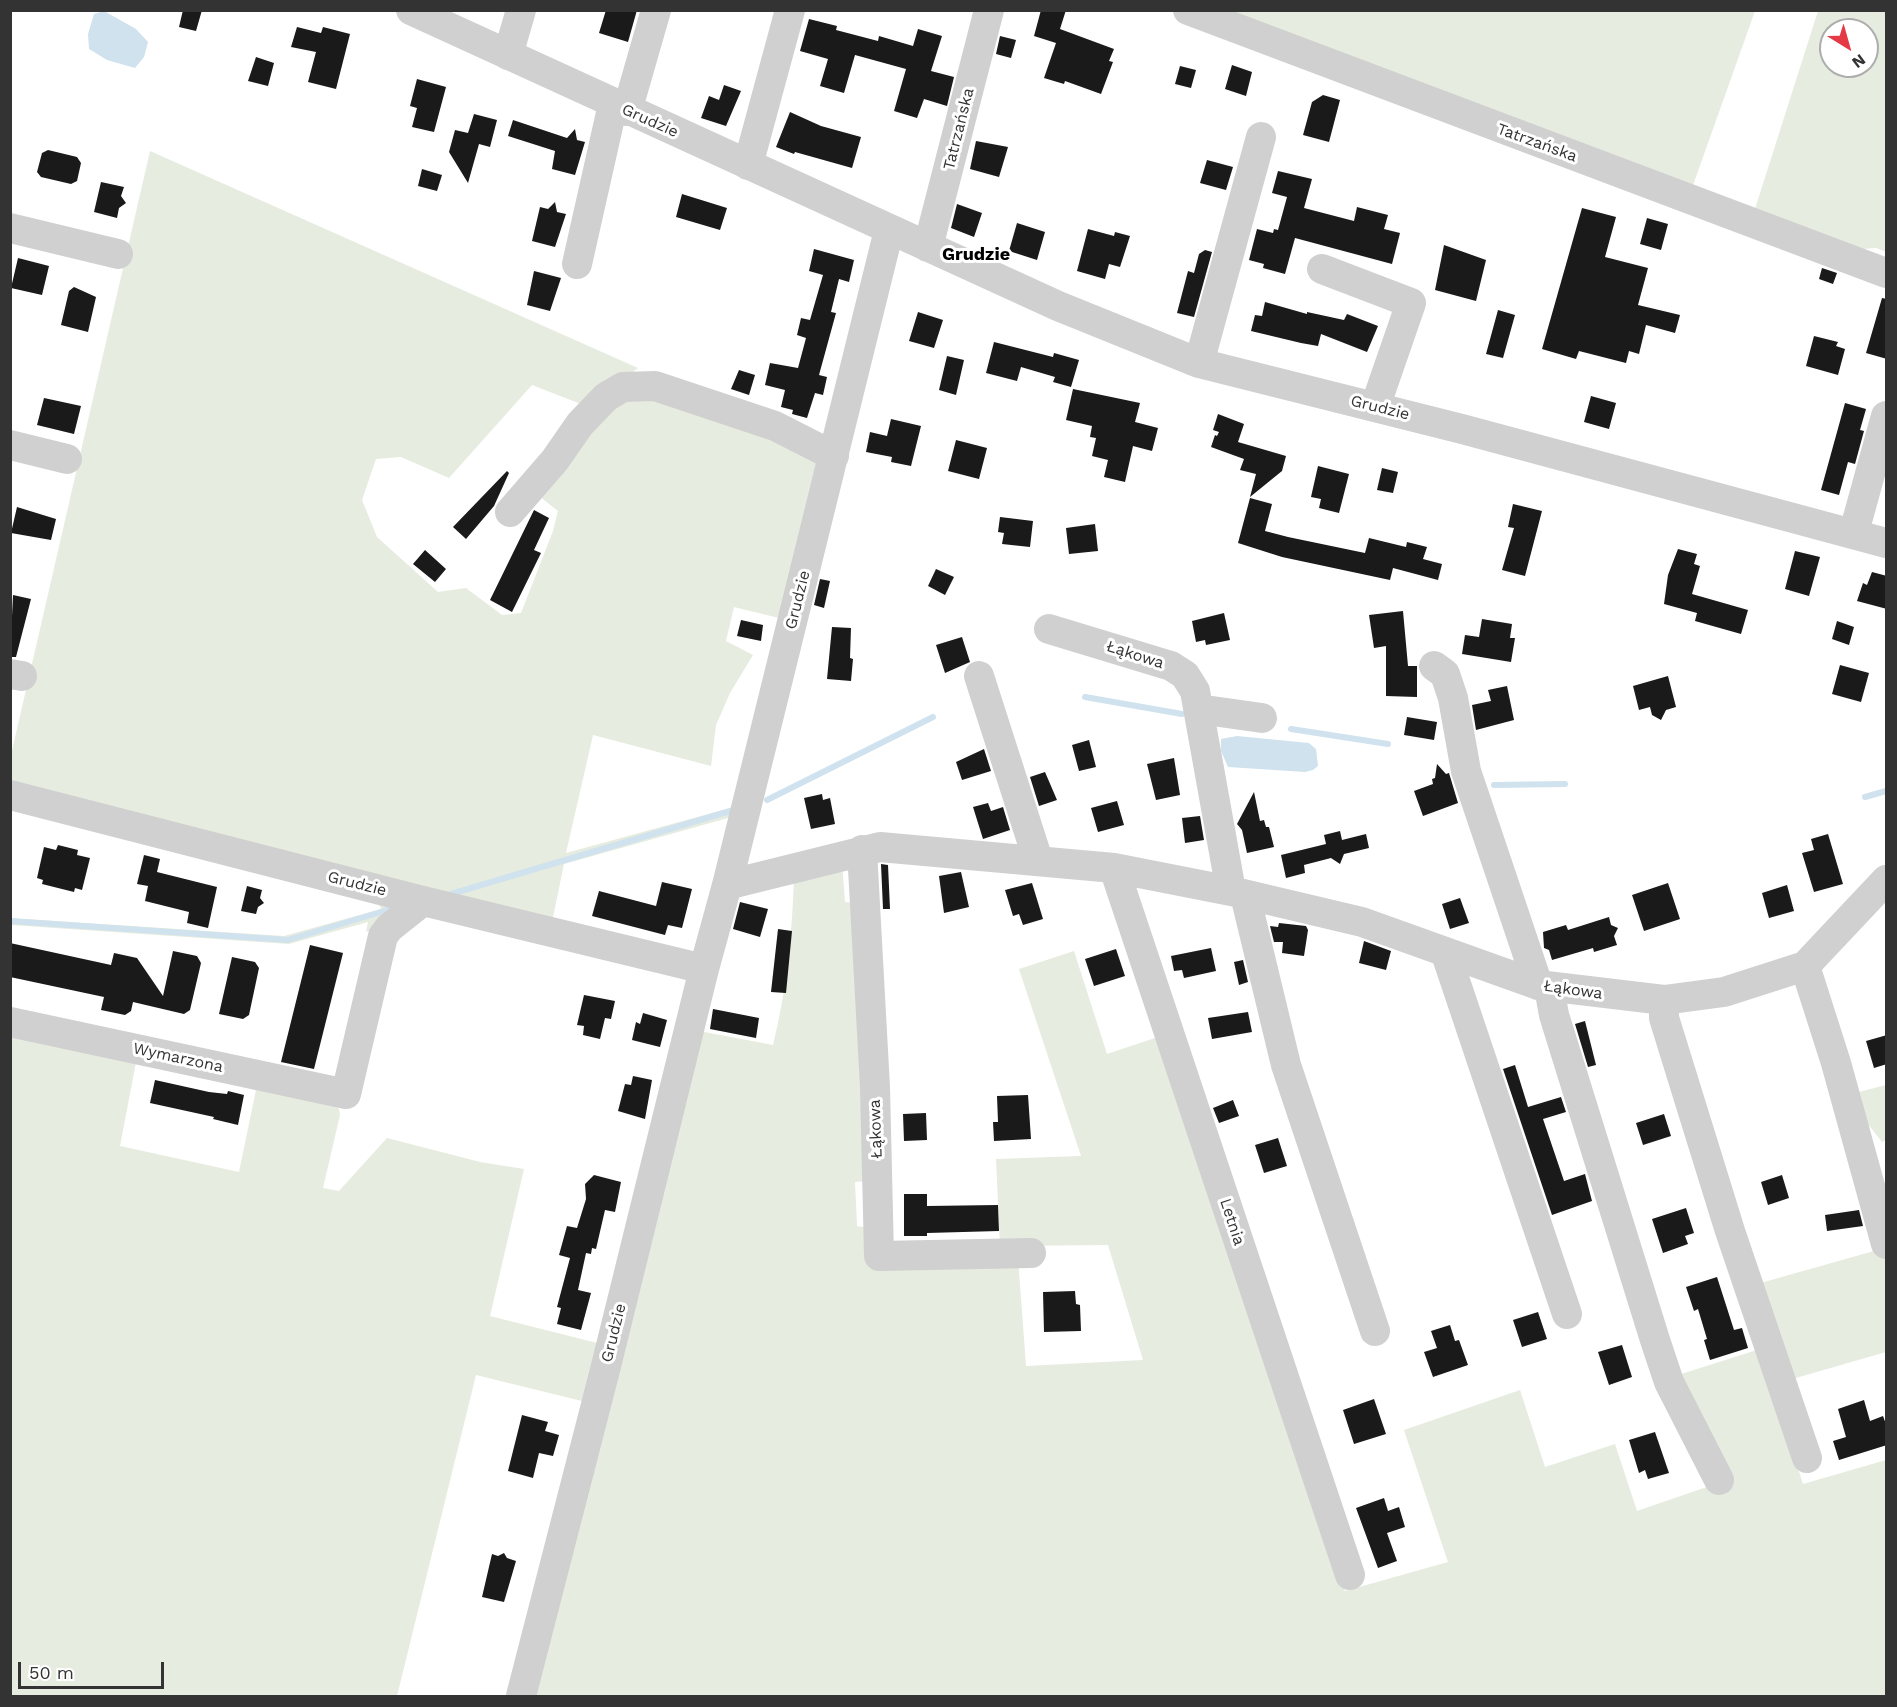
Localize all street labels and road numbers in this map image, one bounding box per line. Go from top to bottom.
street label: Tatrzańska [940,86,978,172]
street label: Grudzie [619,100,681,142]
street label: Tatrzańska [1494,120,1580,166]
street label: Grudzie [1349,391,1411,425]
street label: Grudzie [781,569,815,631]
street label: Łąkowa [1104,637,1166,673]
street label: Grudzie [326,867,388,901]
street label: Łąkowa [1542,976,1604,1004]
street label: Wymarzona [131,1039,225,1077]
street label: Łąkowa [865,1099,887,1159]
street label: Letnia [1215,1196,1249,1248]
street label: Grudzie [597,1302,631,1364]

